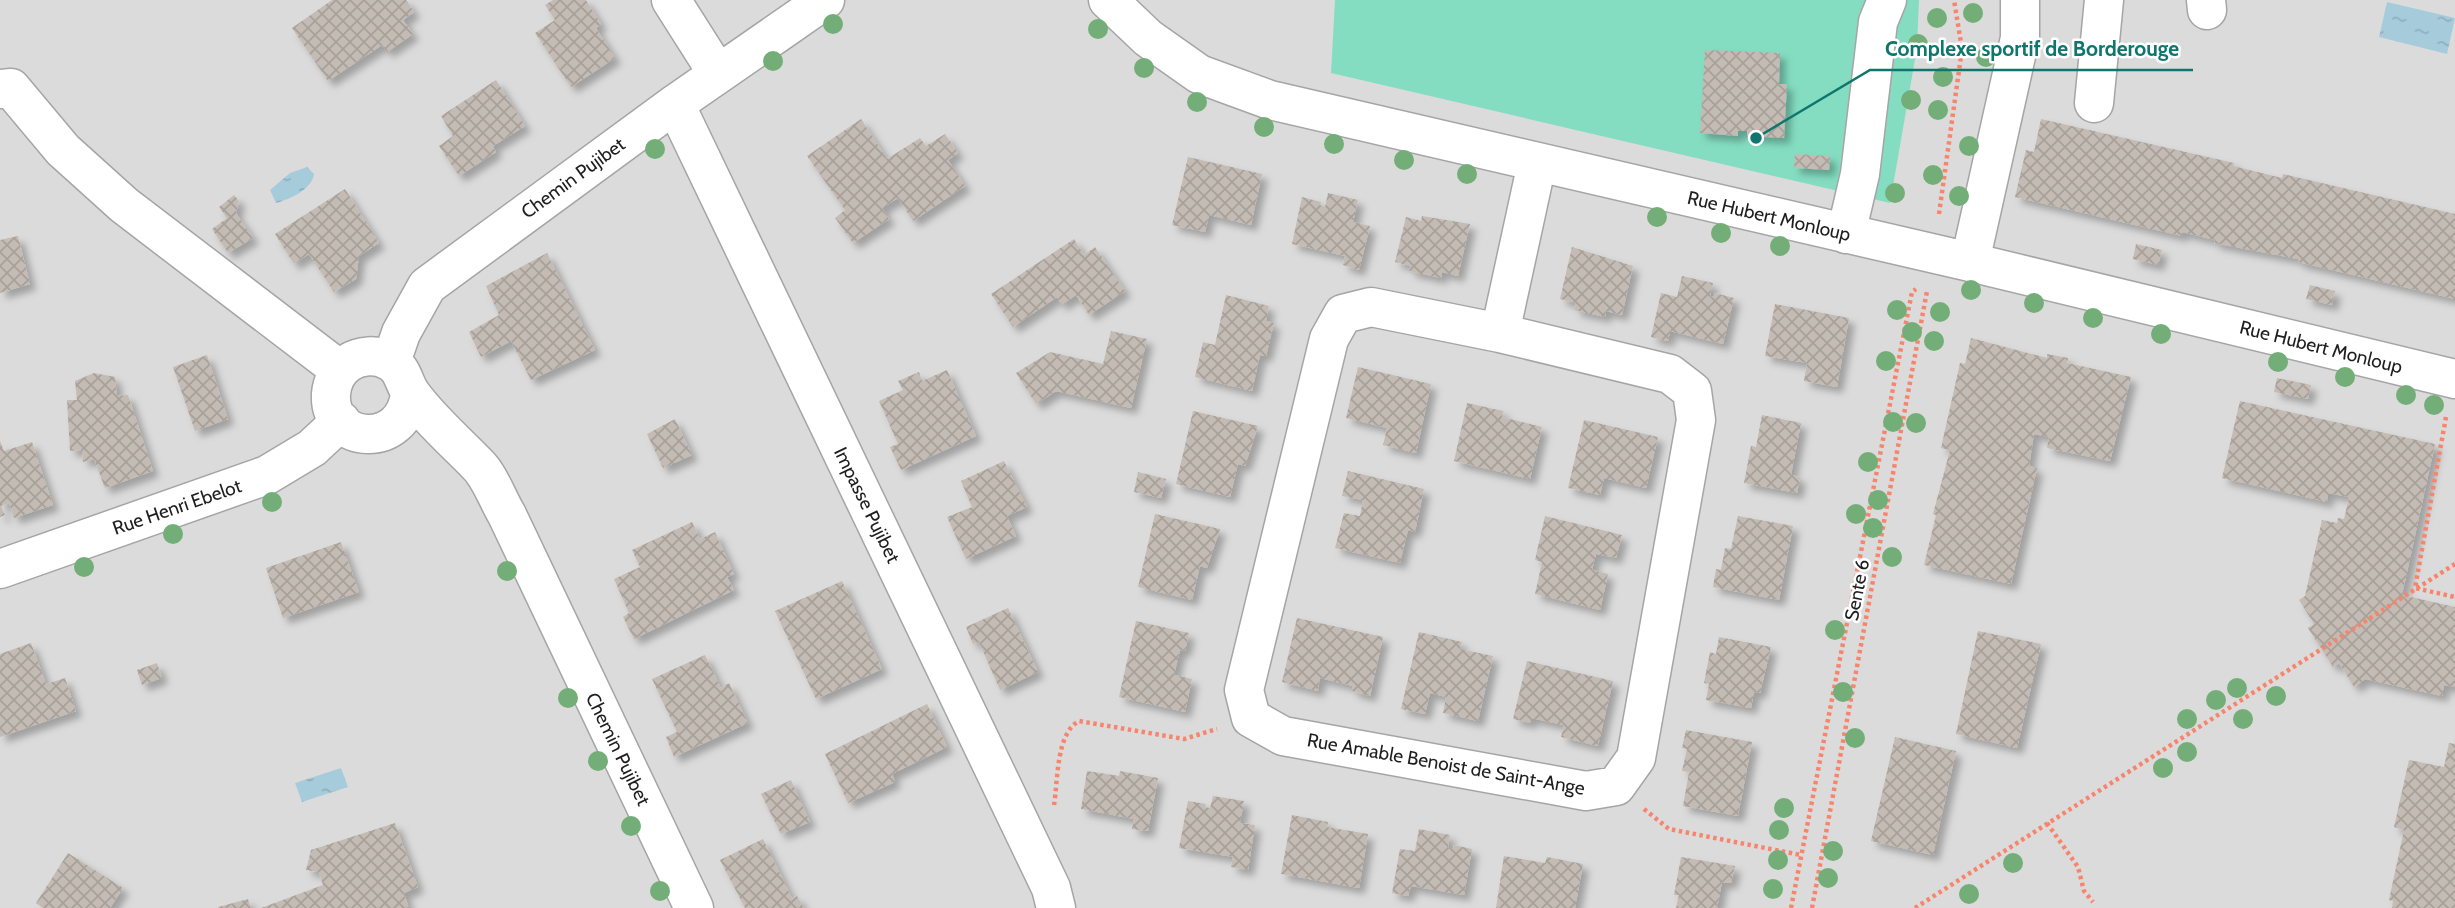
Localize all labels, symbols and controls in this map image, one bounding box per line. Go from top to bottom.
callout: Complexe sportif de Borderouge [1870,28,2193,70]
text: Complexe sportif de Borderouge [1885,36,2179,61]
street label: Chemin Pujibet [517,132,630,223]
street label: Rue Hubert Monloup [1685,186,1853,246]
street label: Rue Hubert Monloup [2237,316,2405,378]
street label: Impasse Pujibet [829,443,905,567]
street label: Rue Henri Ebelot [109,474,245,540]
street label: Sente 6 [1840,557,1874,623]
street label: Chemin Pujibet [581,689,656,810]
street label: Rue Amable Benoist de Saint-Ange [1305,728,1587,800]

